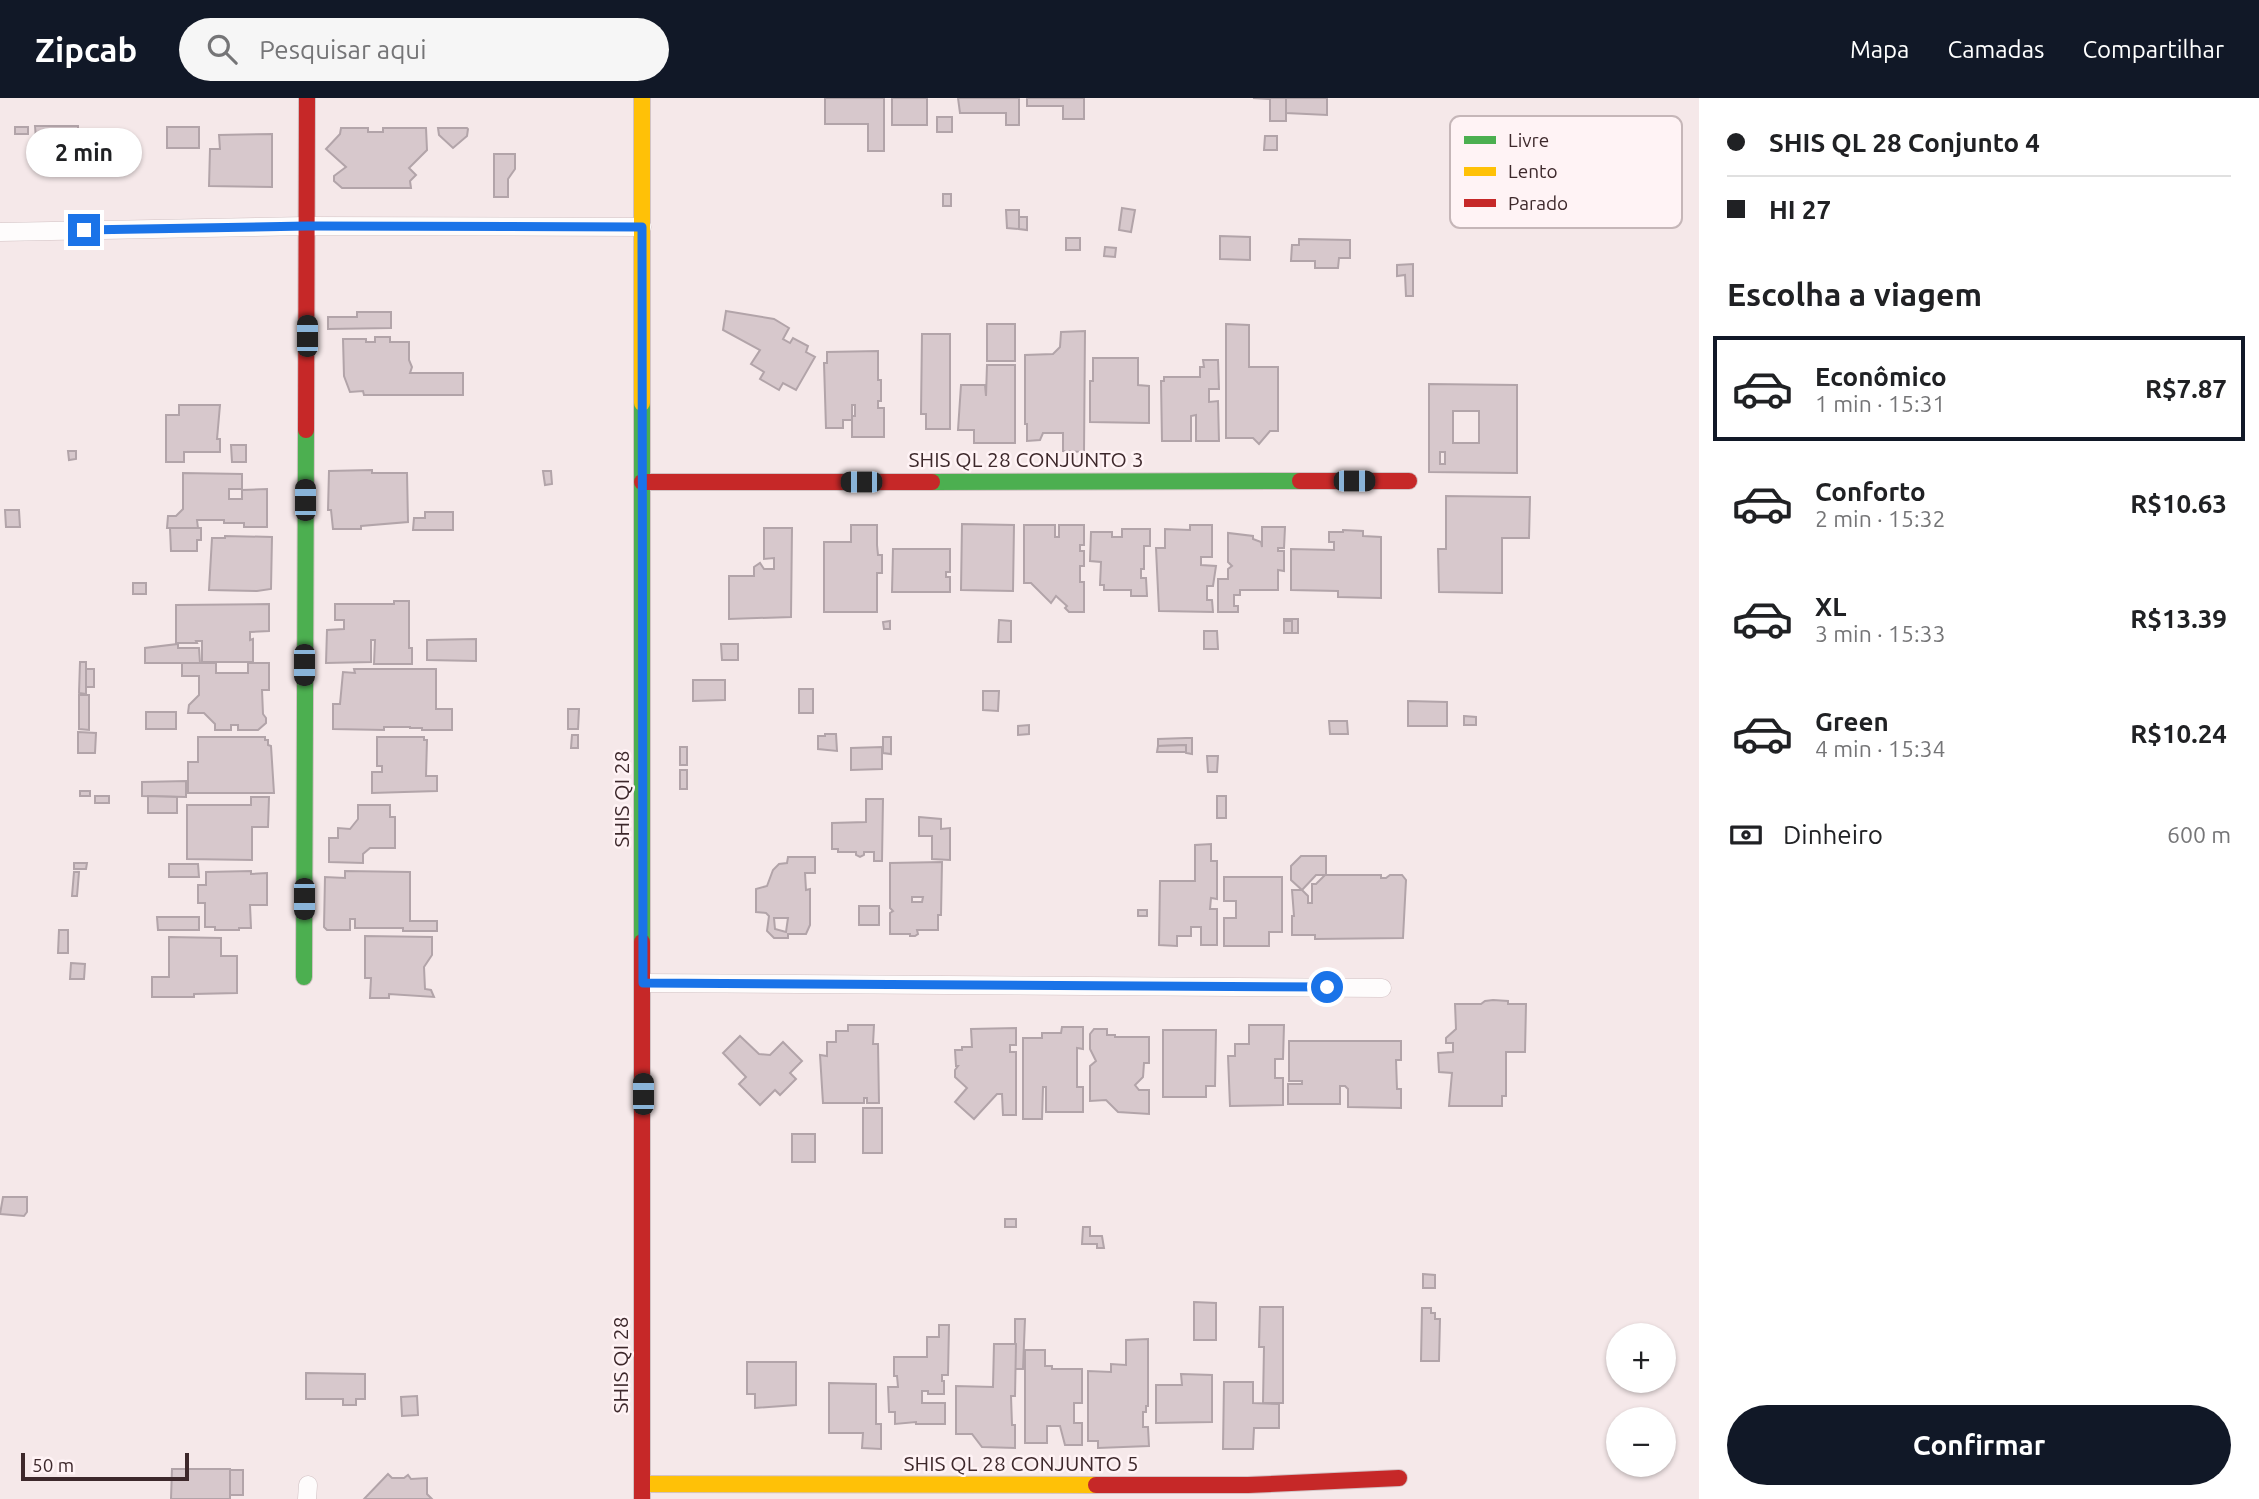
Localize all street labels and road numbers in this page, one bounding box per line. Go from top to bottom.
street label: SHIS QL 28 CONJUNTO 3 [909,447,1144,471]
street label: SHIS QI 28 [609,751,633,848]
street label: SHIS QI 28 [608,1317,632,1414]
street label: SHIS QL 28 CONJUNTO 5 [904,1451,1139,1475]

